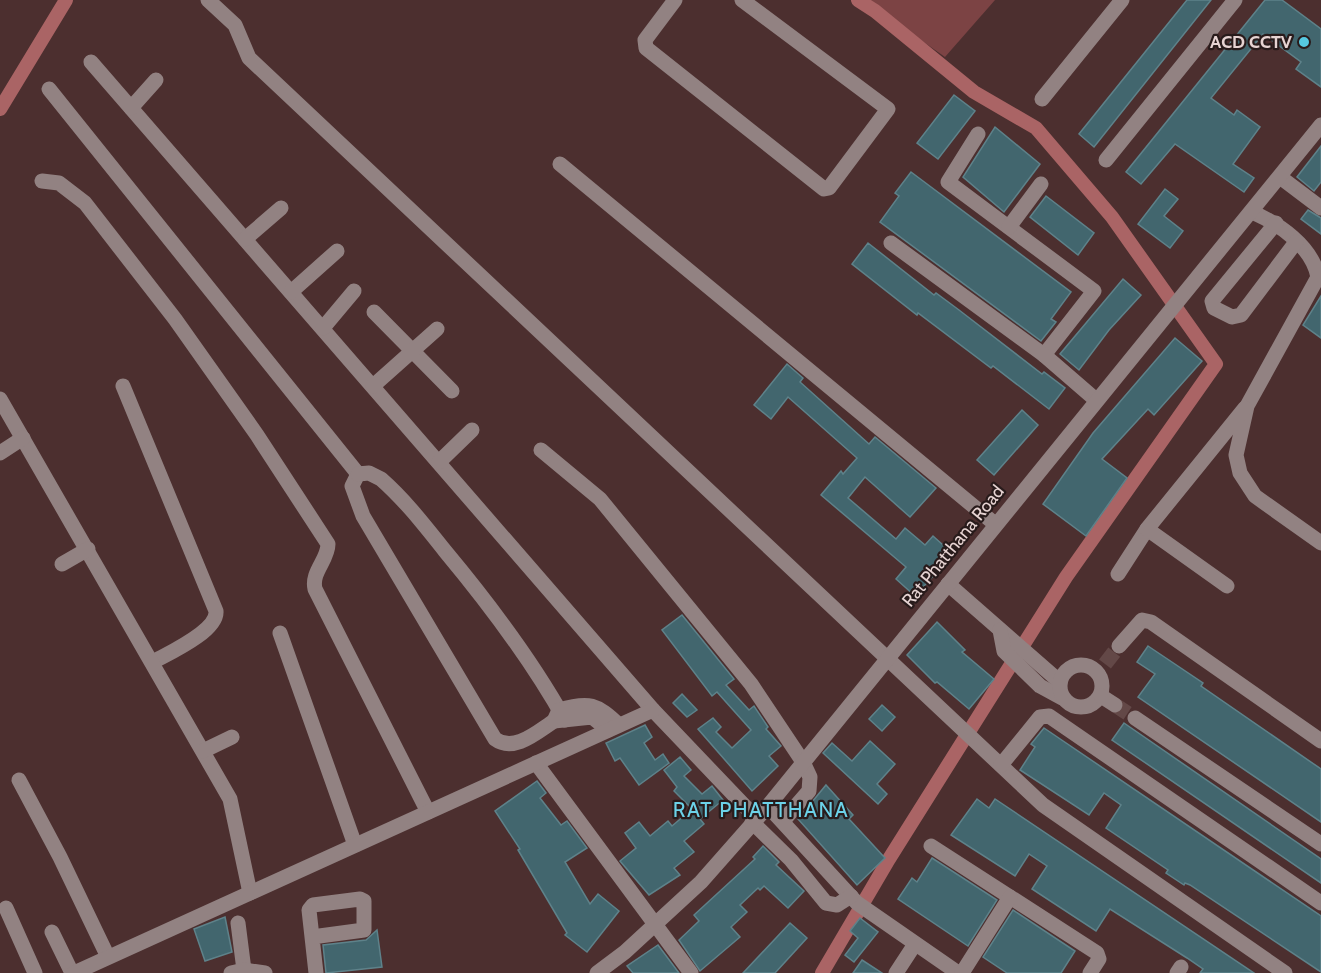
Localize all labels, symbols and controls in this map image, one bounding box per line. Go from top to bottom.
place label: ACD CCTV [1210,31,1293,53]
marker: ACD CCTV [1297,35,1311,49]
street label: Rat Phatthana Road [897,481,1009,611]
district label: RAT PHATTHANA [673,797,849,822]

